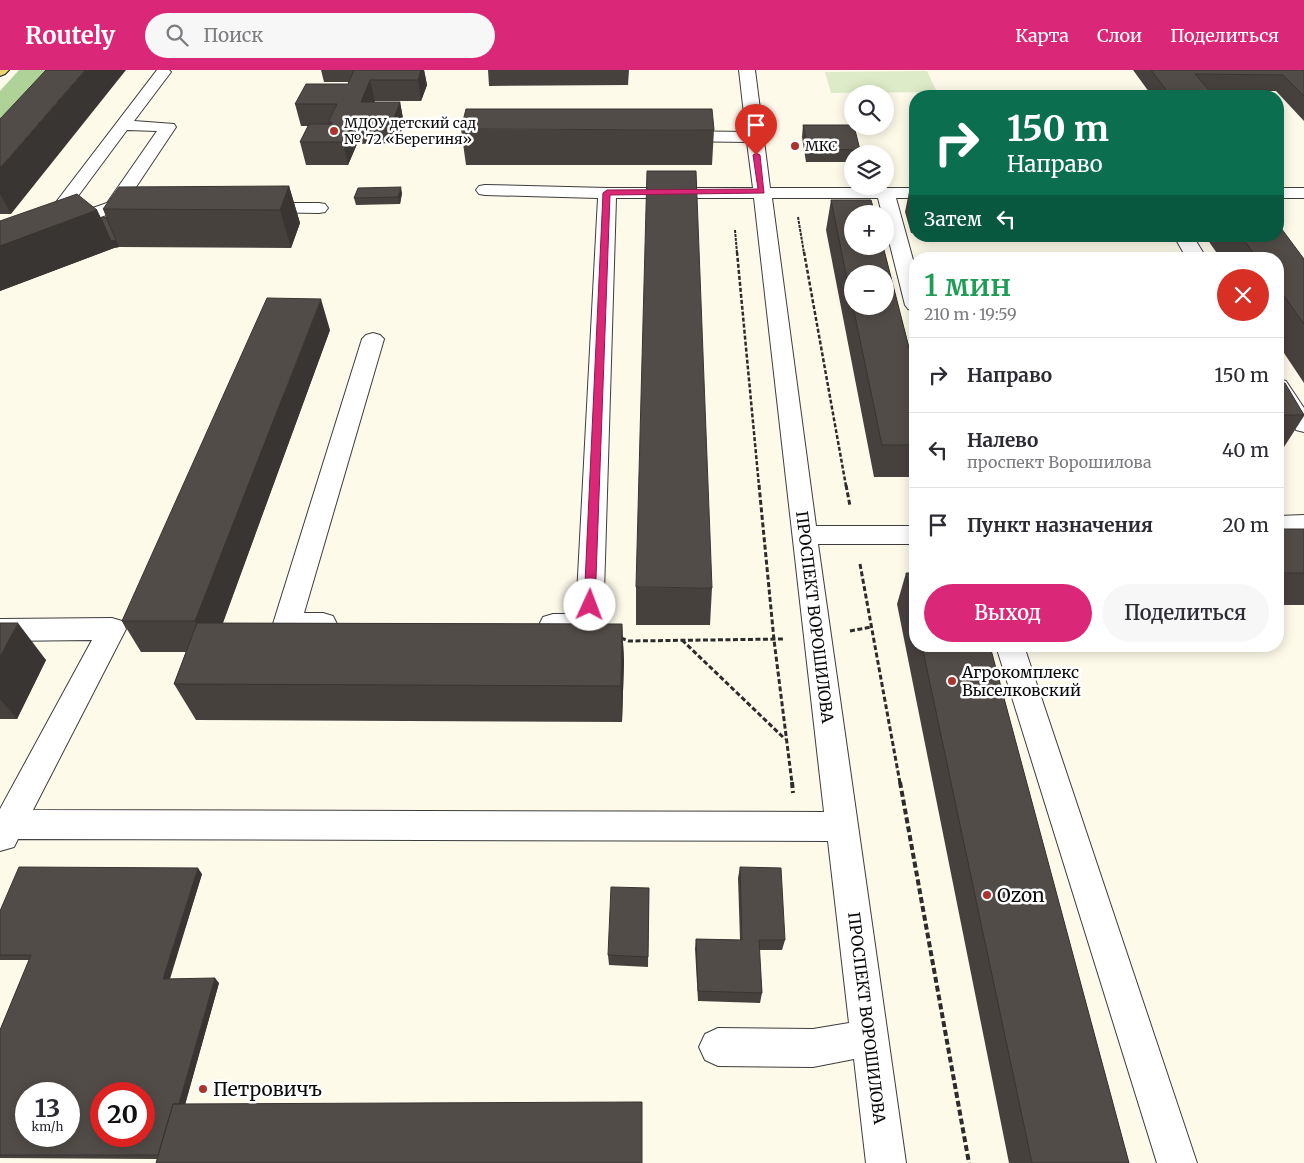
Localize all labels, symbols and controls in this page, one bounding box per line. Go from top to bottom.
search box [145,13,495,58]
text: Routely [25,20,115,51]
icon: search [163,21,191,49]
text: Поиск [203,23,263,47]
text: Карта [1015,24,1069,47]
text: Слои [1097,24,1142,47]
text: Поделиться [1170,24,1279,47]
map controls [844,85,894,315]
button: search [844,85,894,135]
pin [735,104,777,155]
text: 150 m [1007,107,1109,151]
icon: right [924,110,989,175]
icon: arrive [742,111,770,139]
place label: МДОУ детский сад № 72 «Берегиня» [344,114,477,148]
marker: МДОУ детский сад № 72 «Берегиня» [328,125,340,137]
place label: МКС [805,137,837,155]
marker: МКС [789,140,801,152]
button: layers [844,145,894,195]
text: Направо [1007,150,1103,178]
button: + [844,205,894,255]
icon: left [992,205,1020,233]
text: Затем [924,207,982,231]
button: − [844,265,894,315]
text: 1 мин [924,266,1011,304]
button: close [1217,269,1269,321]
text: 210 m · 19:59 [924,304,1017,324]
icon: right [924,361,952,389]
text: Направо [967,363,1052,387]
text: 150 m [1215,363,1269,387]
text: Налево [967,428,1038,452]
icon: left [924,436,952,464]
text: 40 m [1222,438,1269,462]
text: проспект Ворошилова [967,452,1152,472]
street label: ПРОСПЕКТ ВОРОШИЛОВА [792,510,838,725]
icon: arrive [924,511,952,539]
text: Пункт назначения [967,513,1153,537]
text: 20 m [1222,513,1269,537]
position arrow [563,578,615,630]
button: Выход [924,584,1092,642]
button: Поделиться [1102,584,1269,642]
place label: Агрокомплекс Выселковский [961,662,1081,700]
marker: Агрокомплекс Выселковский [946,675,958,687]
place label: Ozon [997,883,1045,907]
marker: Ozon [981,889,993,901]
street label: ПРОСПЕКТ ВОРОШИЛОВА [844,911,890,1126]
place label: Петровичъ [213,1077,322,1101]
speed limit sign: 20 [90,1082,155,1147]
marker: Петровичъ [197,1083,209,1095]
text: 13 [35,1092,60,1124]
text: km/h [32,1119,63,1134]

